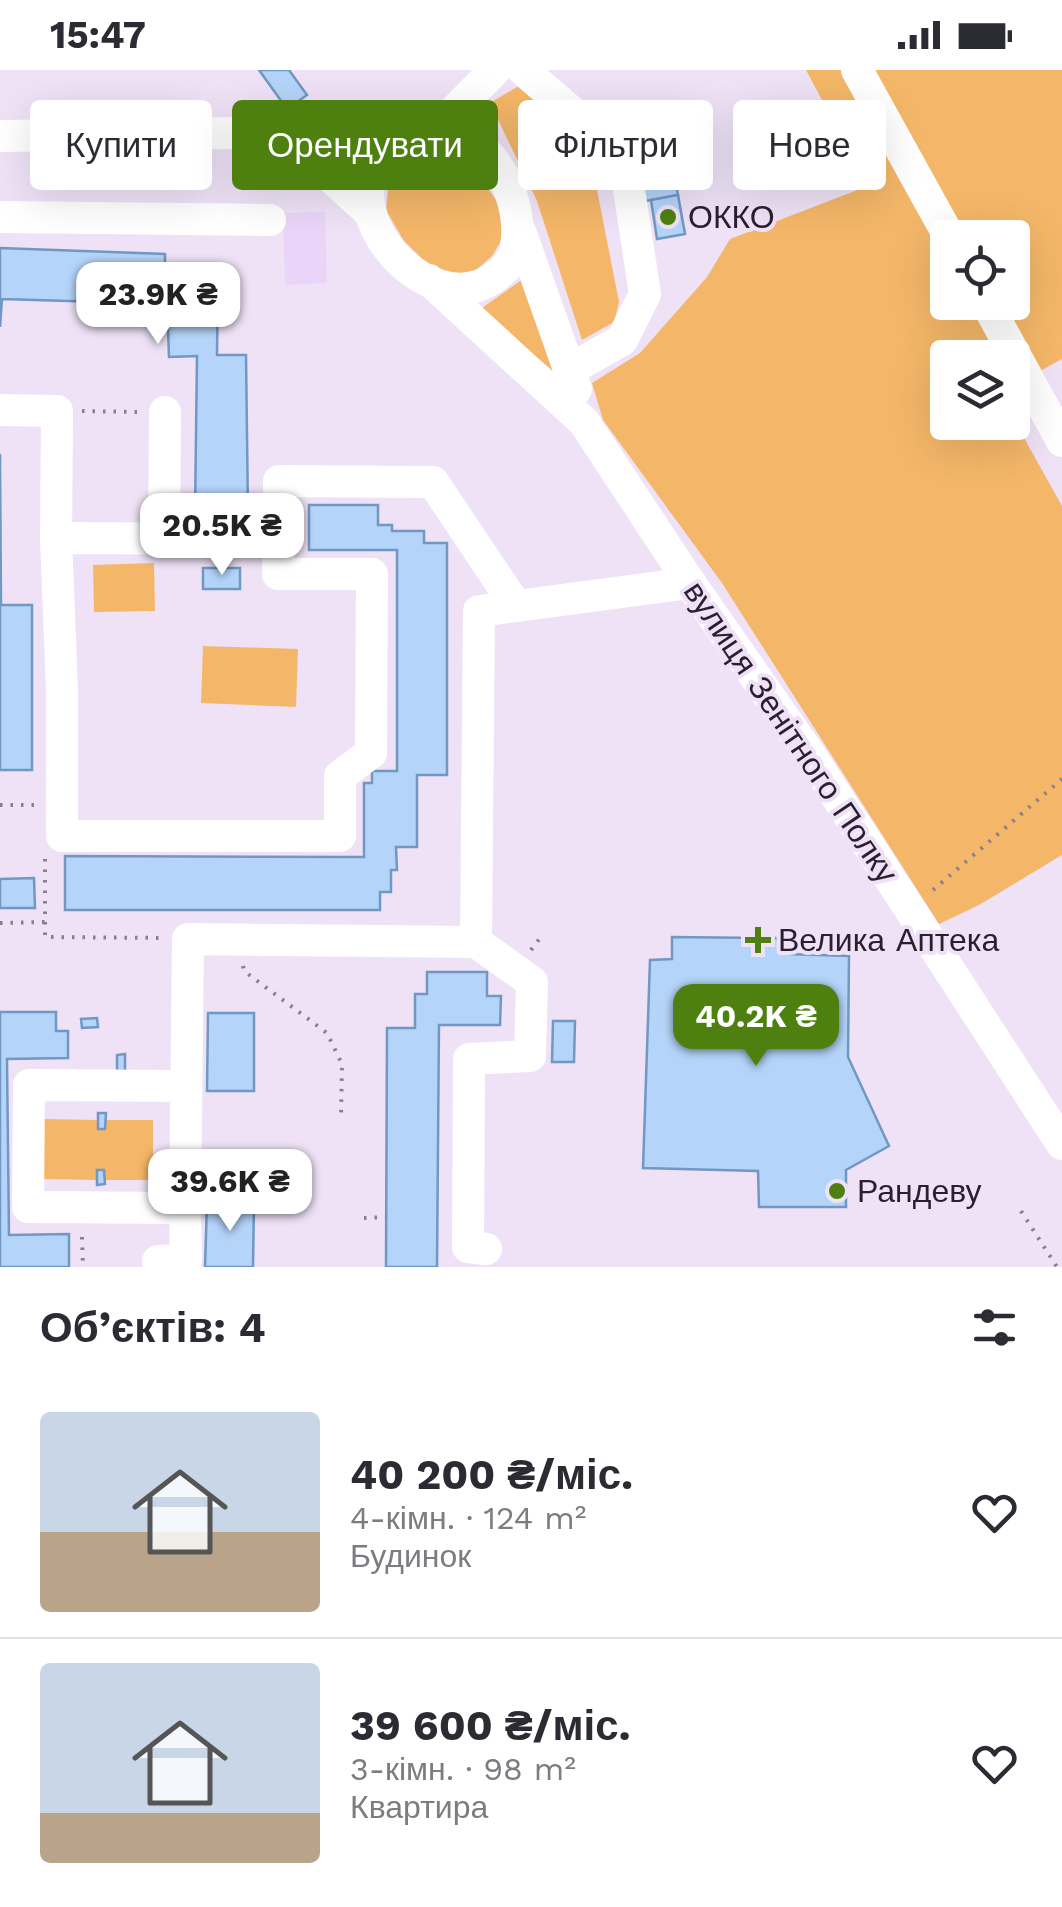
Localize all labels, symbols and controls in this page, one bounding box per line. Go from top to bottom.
text: 15:47 [50,13,146,57]
chip: Купити [30,100,212,190]
chip: Орендувати [232,100,498,190]
chip: Фільтри [518,100,713,190]
chip: Нове [733,100,886,190]
place label: ОККО [688,198,775,236]
marker: ОККО [657,206,679,228]
map controls [930,220,1030,440]
button: locate [930,220,1030,320]
pin: 23.9K ₴ [66,262,250,347]
text: 23.9K ₴ [98,275,218,313]
button: layers [930,340,1030,440]
pin: 20.5K ₴ [130,493,314,578]
text: 20.5K ₴ [162,506,282,544]
street label: вулиця Зенітного Полку [676,574,906,890]
place label: Велика Аптека [778,921,1000,959]
marker: Велика Аптека [747,929,769,951]
pin: 40.2K ₴ [664,984,848,1069]
text: 40.2K ₴ [695,997,817,1035]
pin: 39.6K ₴ [138,1149,322,1234]
text: 39.6K ₴ [170,1162,290,1200]
place label: Рандеву [857,1172,982,1210]
marker: Рандеву [826,1180,848,1202]
icon: filters [967,1300,1022,1355]
text: Об’єктів: 4 [40,1303,266,1352]
text: 40 200 ₴/міс. [350,1450,633,1499]
icon: home [120,1452,240,1572]
icon: heart [967,1485,1022,1540]
text: 4-кімн. · 124 m² [350,1499,586,1537]
text: Будинок [350,1537,471,1575]
text: 39 600 ₴/міс. [350,1701,631,1750]
icon: home [120,1703,240,1823]
icon: heart [967,1736,1022,1791]
text: 3-кімн. · 98 m² [350,1750,576,1788]
text: Квартира [350,1788,488,1826]

